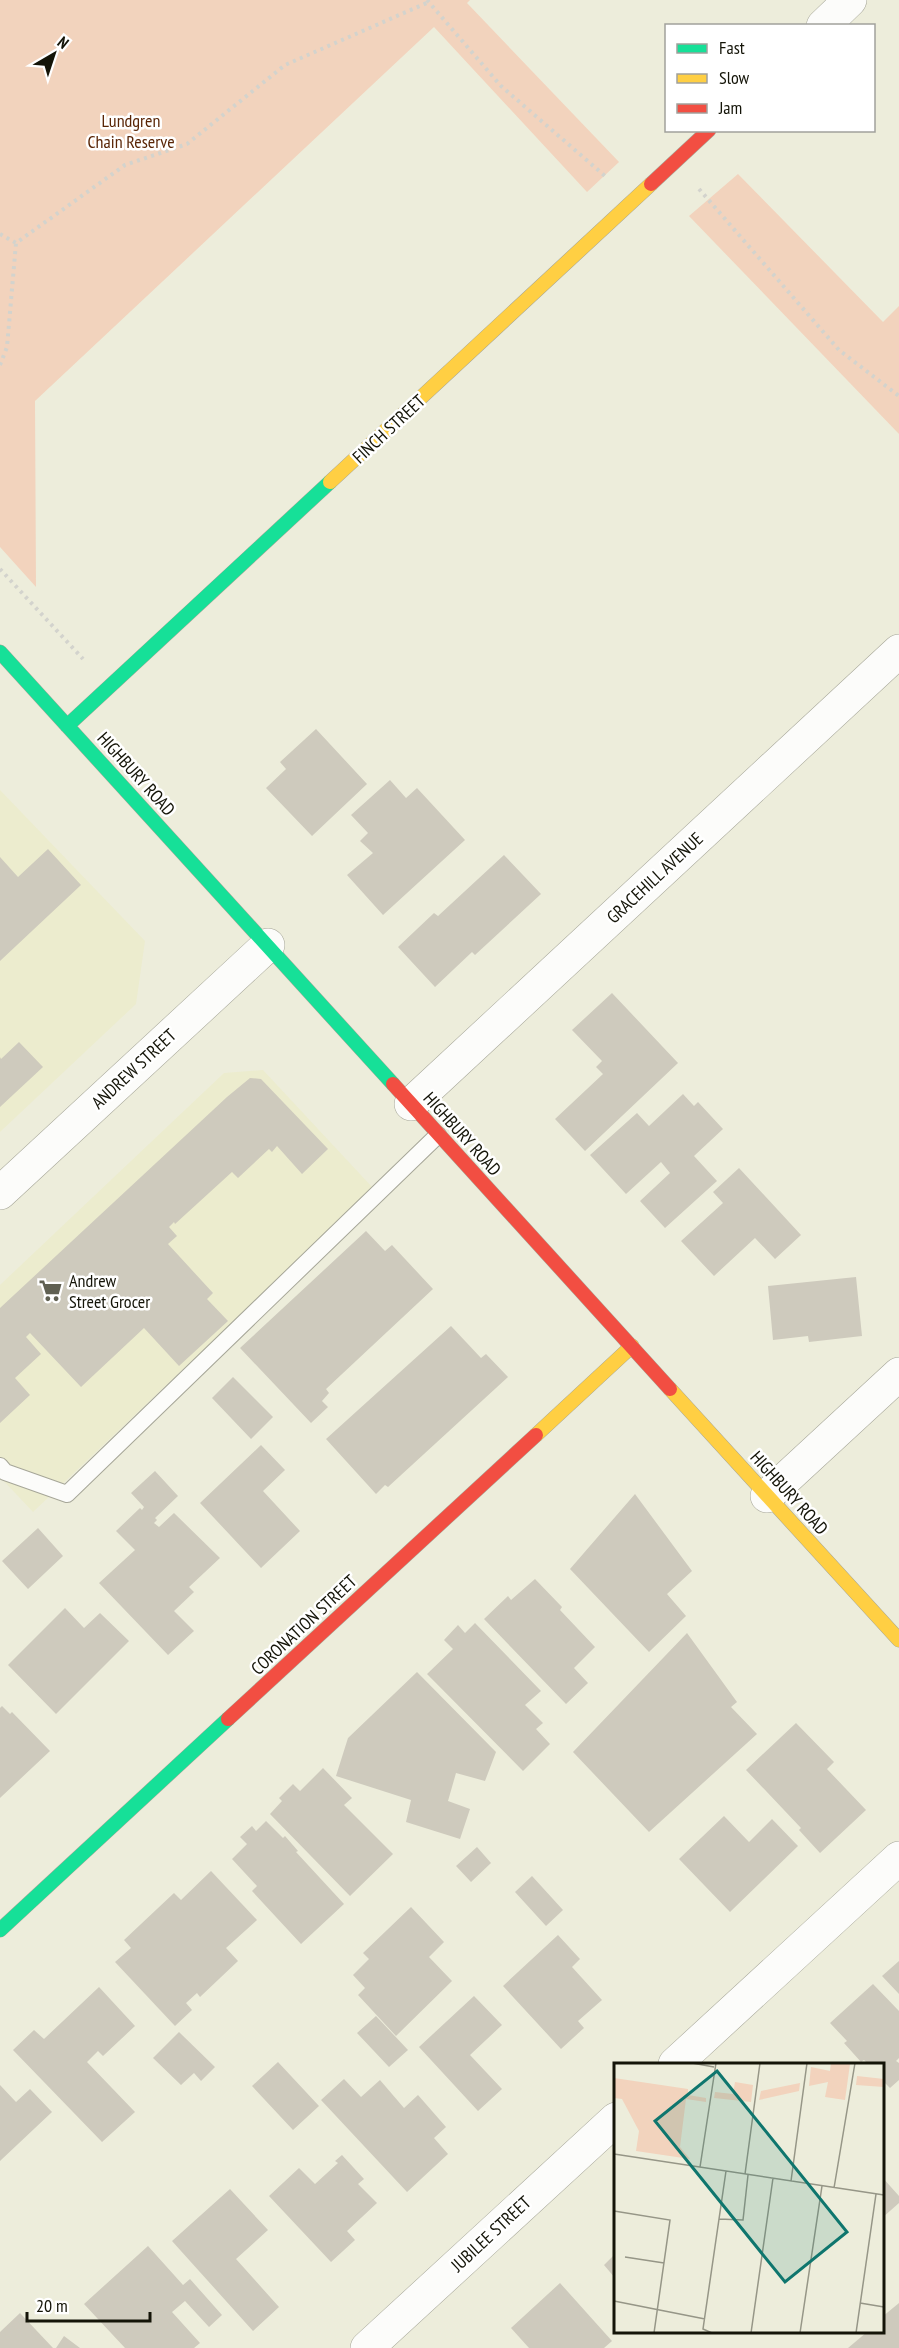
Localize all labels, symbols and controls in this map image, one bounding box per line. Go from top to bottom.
north arrow [24,24,84,84]
legend [665,24,875,132]
text: N [54,32,73,53]
text: Fast [719,36,745,59]
text: Slow [719,66,750,89]
text: Jam [718,96,742,119]
park label: Lundgren Chain Reserve [87,109,175,153]
street label: FINCH STREET [348,389,430,468]
street label: HIGHBURY ROAD [93,727,180,820]
street label: GRACEHILL AVENUE [602,827,708,928]
street label: ANDREW STREET [87,1024,181,1114]
street label: HIGHBURY ROAD [419,1087,506,1180]
place label: Andrew Street Grocer [69,1269,150,1313]
supermarket icon: Andrew Street Grocer [38,1278,64,1304]
street label: HIGHBURY ROAD [746,1446,833,1539]
street label: CORONATION STREET [246,1570,361,1680]
inset map [614,2063,884,2333]
street label: JUBILEE STREET [445,2191,535,2277]
scale bar [27,2285,150,2323]
text: 20 m [36,2294,68,2317]

